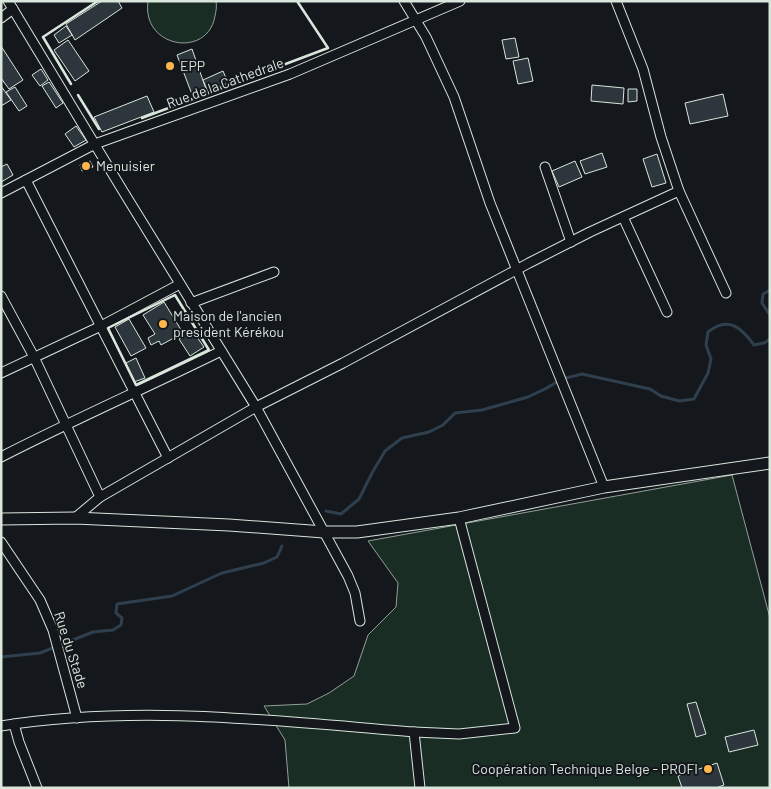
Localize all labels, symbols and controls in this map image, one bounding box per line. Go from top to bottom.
street label: Rue de la Cathedrale [164,53,286,112]
place label: EPP [180,57,205,74]
marker: EPP [164,60,176,72]
place label: Menuisier [96,157,155,174]
marker: Menuisier [80,160,92,172]
place label: Maison de l'ancien president Kérékou [173,307,284,340]
marker: Maison de l'ancien president Kérékou [157,318,169,330]
street label: Rue du Stade [51,609,92,690]
place label: Coopération Technique Belge - PROFI [472,760,698,777]
marker: Coopération Technique Belge - PROFI [702,763,714,775]

